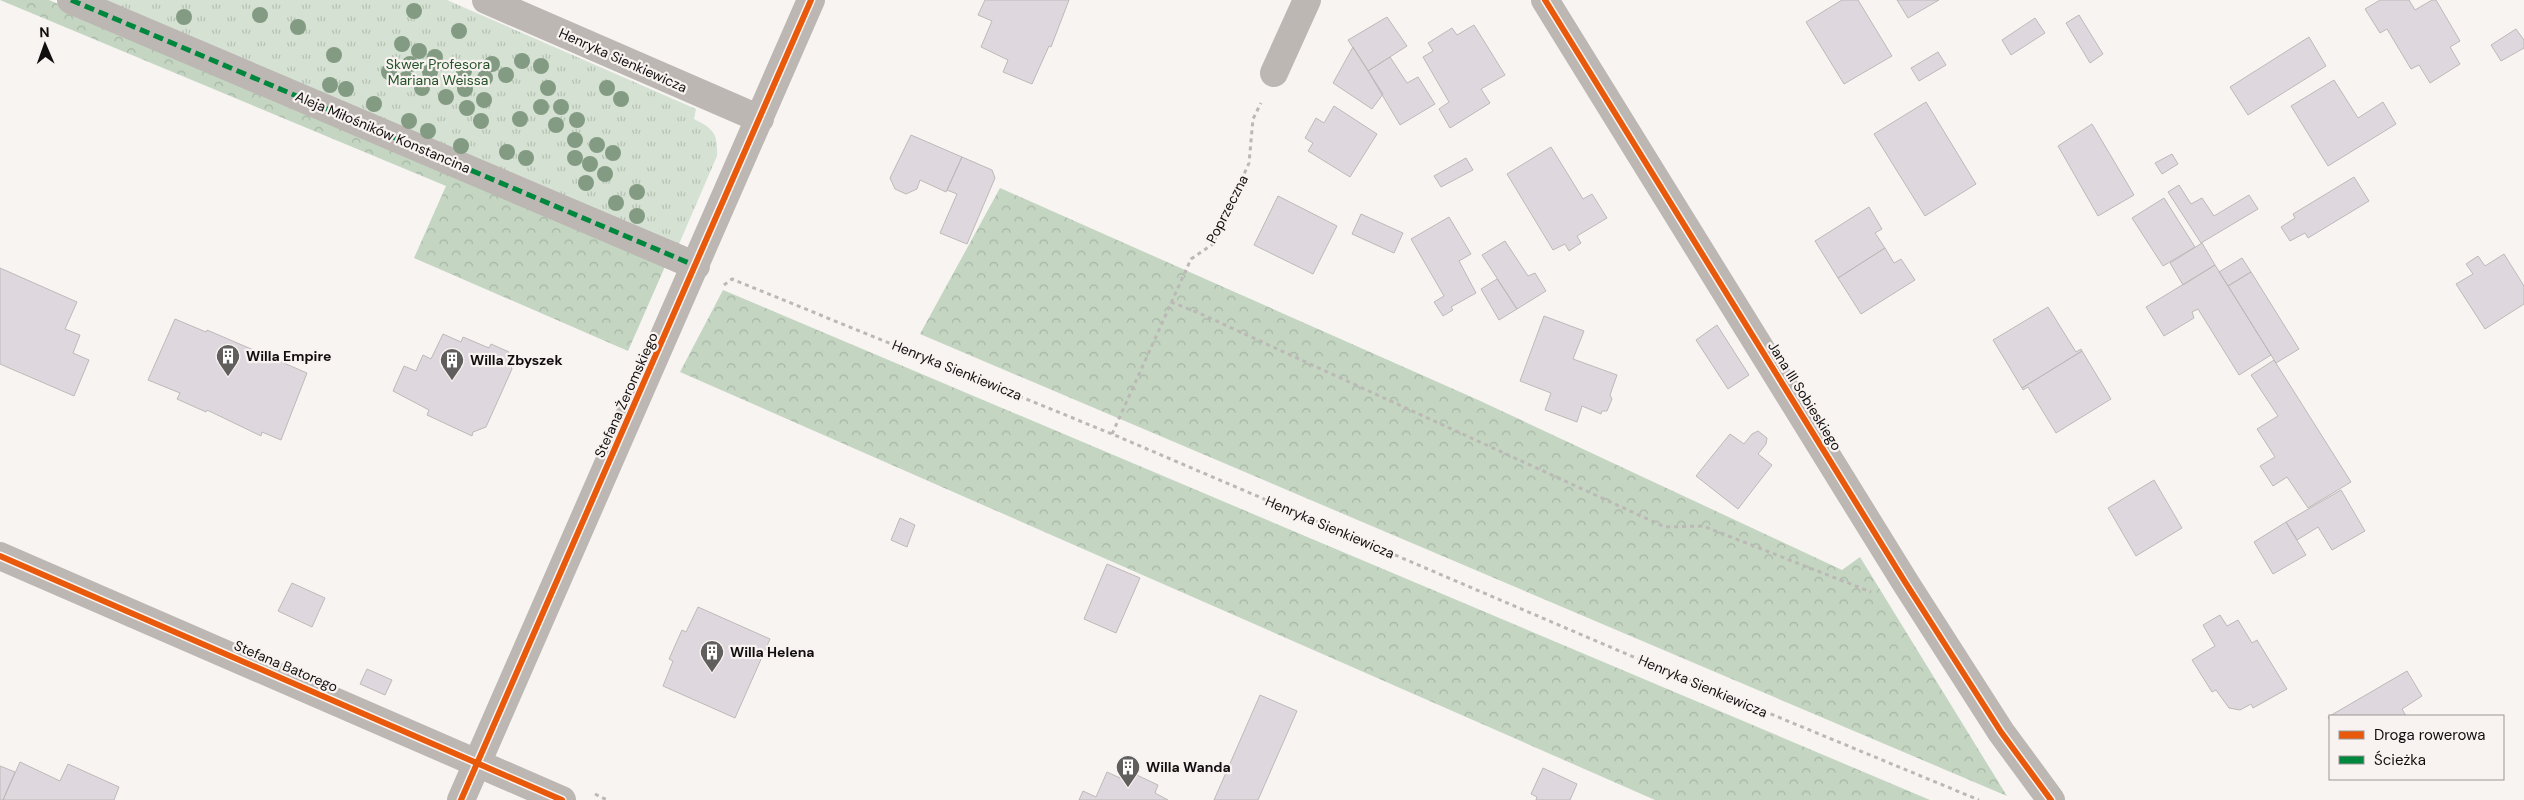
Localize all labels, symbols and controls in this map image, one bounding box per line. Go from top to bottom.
north arrow [20,20,70,70]
text: N [39,23,50,41]
street label: Henryka Sienkiewicza [556,24,690,96]
park label: Skwer Profesora Mariana Weissa [386,55,490,89]
street label: Aleja Miłośników Konstancina [293,87,473,177]
street label: Poprzeczna [1202,172,1252,246]
street label: Stefana Żeromskiego [590,330,662,460]
street label: Henryka Sienkiewicza [889,336,1025,404]
street label: Jana III Sobieskiego [1764,338,1846,454]
building icon: Willa Empire [215,343,241,377]
place label: Willa Empire [246,347,331,365]
building icon: Willa Zbyszek [439,347,465,381]
place label: Willa Zbyszek [470,351,563,369]
street label: Henryka Sienkiewicza [1263,492,1397,562]
street label: Stefana Batorego [231,636,341,696]
building icon: Willa Helena [699,639,725,673]
place label: Willa Helena [730,643,815,661]
street label: Henryka Sienkiewicza [1636,651,1770,721]
legend [2329,715,2504,780]
text: Droga rowerowa [2374,725,2485,745]
text: Ścieżka [2374,750,2426,770]
building icon: Willa Wanda [1115,754,1141,788]
place label: Willa Wanda [1146,758,1231,776]

